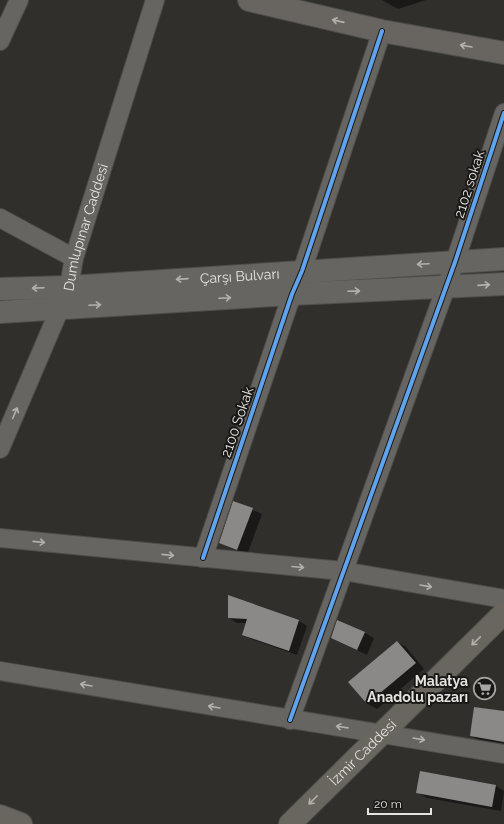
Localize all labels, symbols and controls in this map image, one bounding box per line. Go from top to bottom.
one-way arrow [332,16,345,24]
one-way arrow [460,42,473,50]
street label: 2102 sokak [451,148,488,220]
street label: Dumlupınar Caddesi [60,162,111,292]
one-way arrow [417,260,430,267]
street label: Çarşı Bulvarı [199,265,280,287]
one-way arrow [176,275,189,282]
one-way arrow [477,281,490,288]
one-way arrow [32,284,45,291]
one-way arrow [347,287,360,295]
one-way arrow [218,294,231,301]
one-way arrow [88,302,101,309]
street label: 2100 Sokak [218,384,257,459]
one-way arrow [12,407,19,419]
one-way arrow [32,538,45,546]
one-way arrow [161,551,174,559]
one-way arrow [291,563,304,570]
one-way arrow [419,582,432,590]
one-way arrow [471,636,481,645]
place label: Malatya Anadolu pazarı [367,673,468,705]
supermarket icon: Malatya Anadolu pazarı [471,676,497,702]
one-way arrow [80,681,93,689]
one-way arrow [208,703,221,711]
street label: İzmir Caddesi [325,716,399,789]
one-way arrow [336,723,349,731]
one-way arrow [413,735,426,743]
scale bar [368,790,431,816]
one-way arrow [308,795,318,805]
text: 20 m [374,797,402,811]

